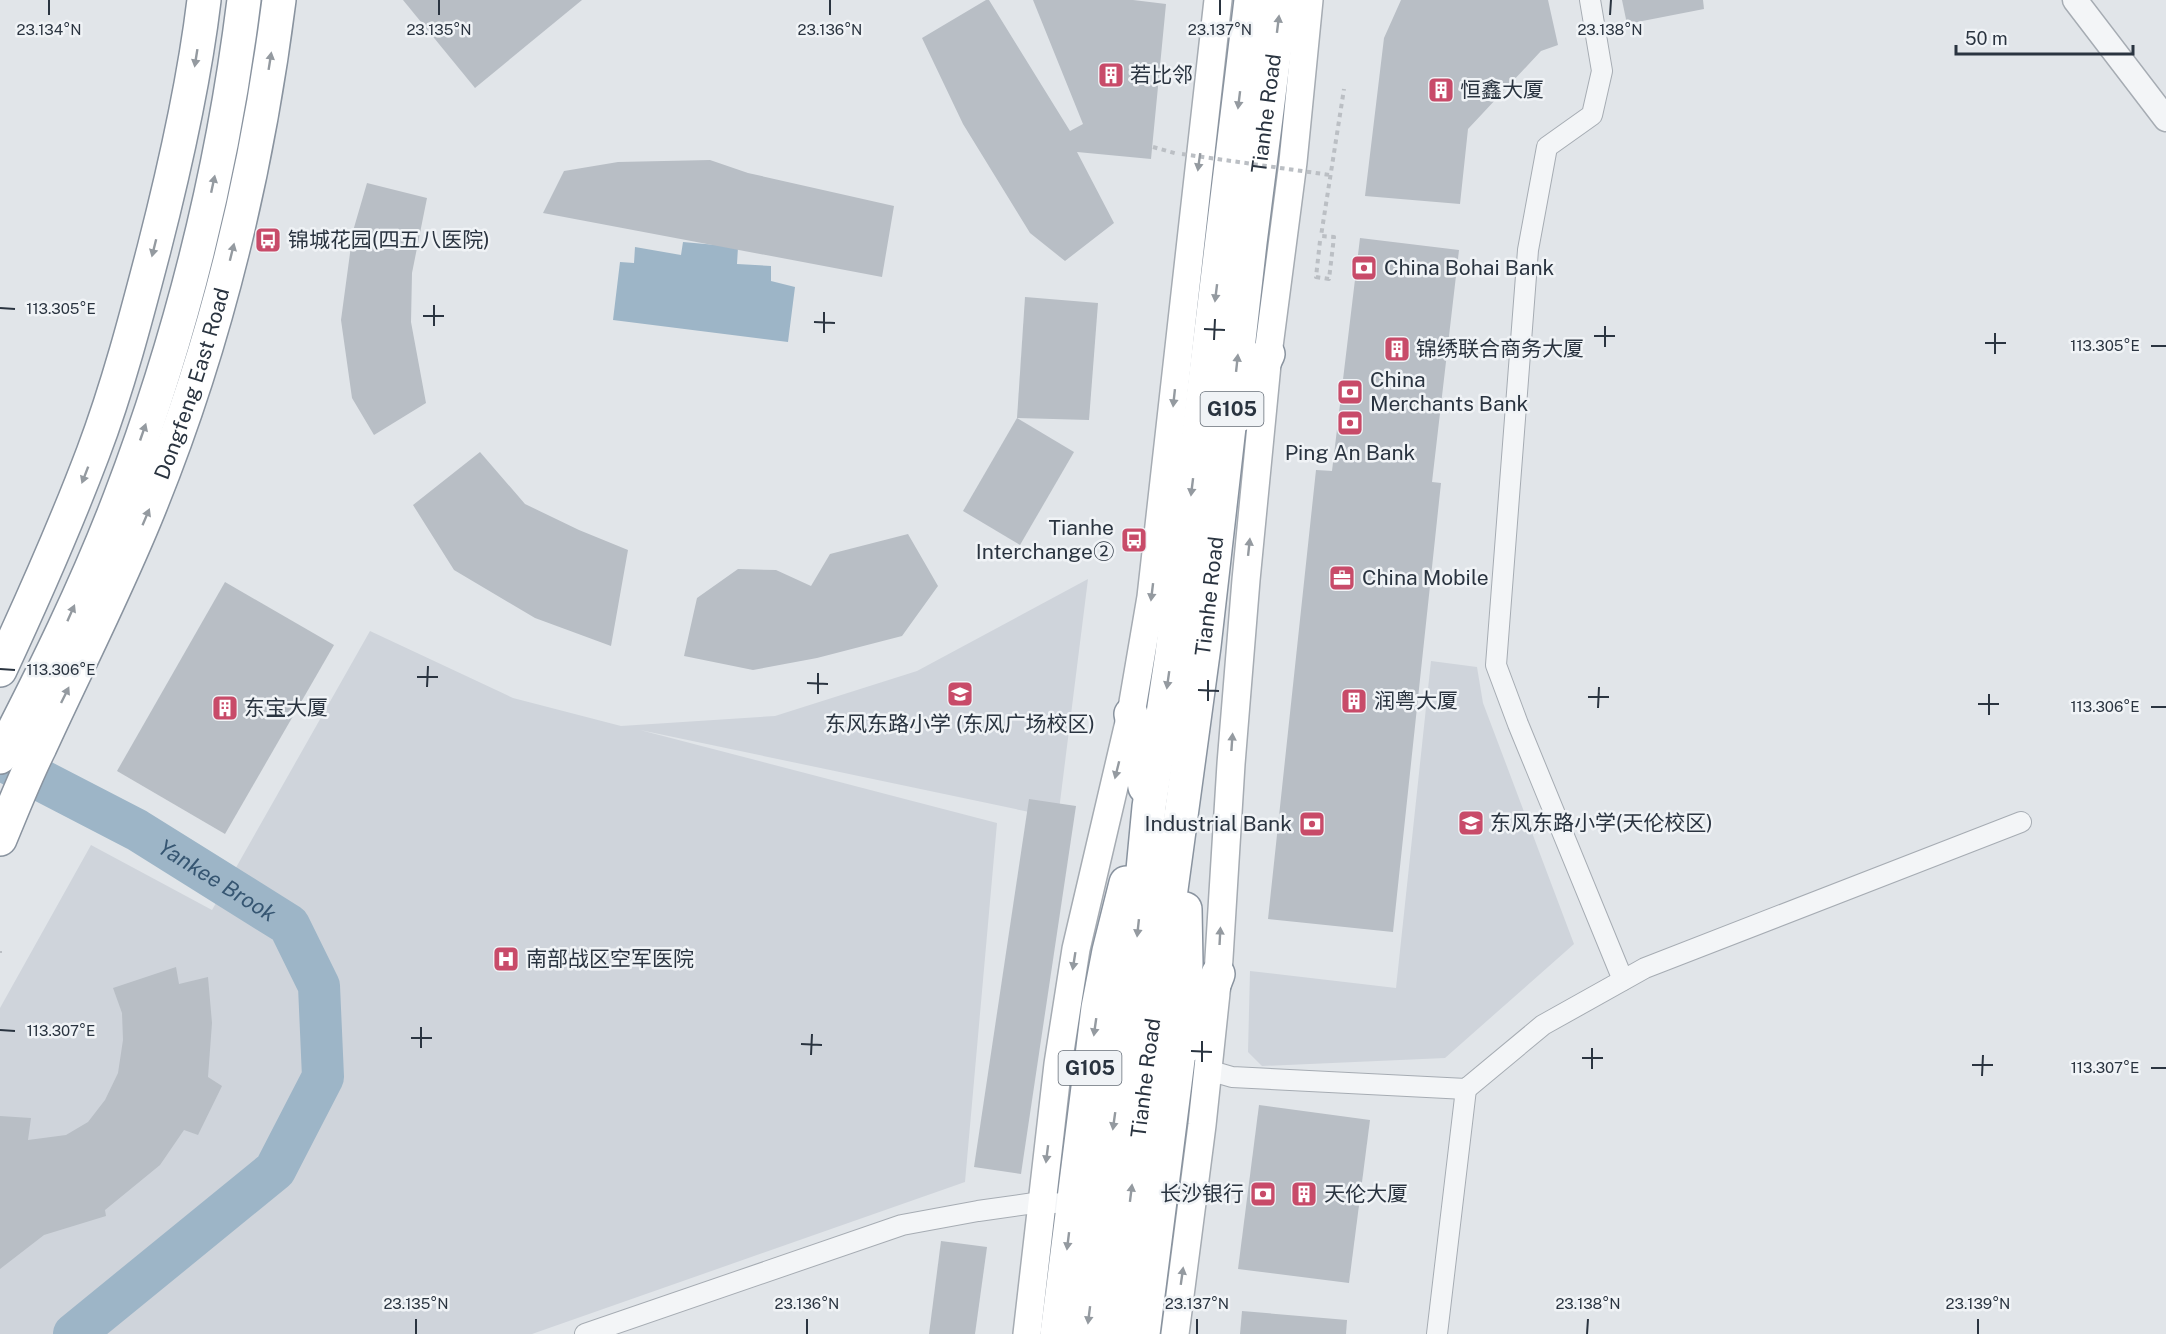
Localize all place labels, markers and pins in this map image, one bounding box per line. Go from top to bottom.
building icon: 若比邻 [1096,60,1126,90]
place label: 若比邻 [1130,62,1193,87]
building icon: 恒鑫大厦 [1426,75,1456,105]
place label: 恒鑫大厦 [1460,77,1544,102]
bus stop icon: 锦城花园(四五八医院) [253,225,283,255]
place label: 锦城花园(四五八医院) [288,227,490,252]
bank icon: China Bohai Bank [1349,253,1379,283]
place label: China Bohai Bank [1384,255,1555,280]
building icon: 锦绣联合商务大厦 [1382,334,1412,364]
place label: 锦绣联合商务大厦 [1416,336,1584,361]
place label: China Merchants Bank [1370,367,1529,416]
bank icon: China Merchants Bank [1335,377,1365,407]
bank icon: Ping An Bank [1335,408,1365,438]
place label: Ping An Bank [1285,440,1416,465]
place label: Tianhe Interchange② [976,515,1114,564]
bus stop icon: Tianhe Interchange② [1119,525,1149,555]
office icon: China Mobile [1327,563,1357,593]
place label: China Mobile [1362,565,1489,590]
school or university icon: 东风东路小学 (东风广场校区) [945,679,975,709]
building icon: 润粤大厦 [1339,686,1369,716]
place label: 润粤大厦 [1374,688,1458,713]
building icon: 东宝大厦 [210,693,240,723]
place label: 东宝大厦 [244,695,328,720]
place label: 东风东路小学 (东风广场校区) [825,711,1095,736]
school or university icon: 东风东路小学(天伦校区) [1456,808,1486,838]
bank icon: Industrial Bank [1297,809,1327,839]
place label: 东风东路小学(天伦校区) [1490,810,1713,835]
place label: Industrial Bank [1145,811,1292,836]
hospital icon: 南部战区空军医院 [491,944,521,974]
place label: 南部战区空军医院 [526,946,694,971]
bank icon: 长沙银行 [1248,1179,1278,1209]
building icon: 天伦大厦 [1289,1179,1319,1209]
place label: 长沙银行 [1160,1181,1244,1206]
place label: 天伦大厦 [1324,1181,1408,1206]

